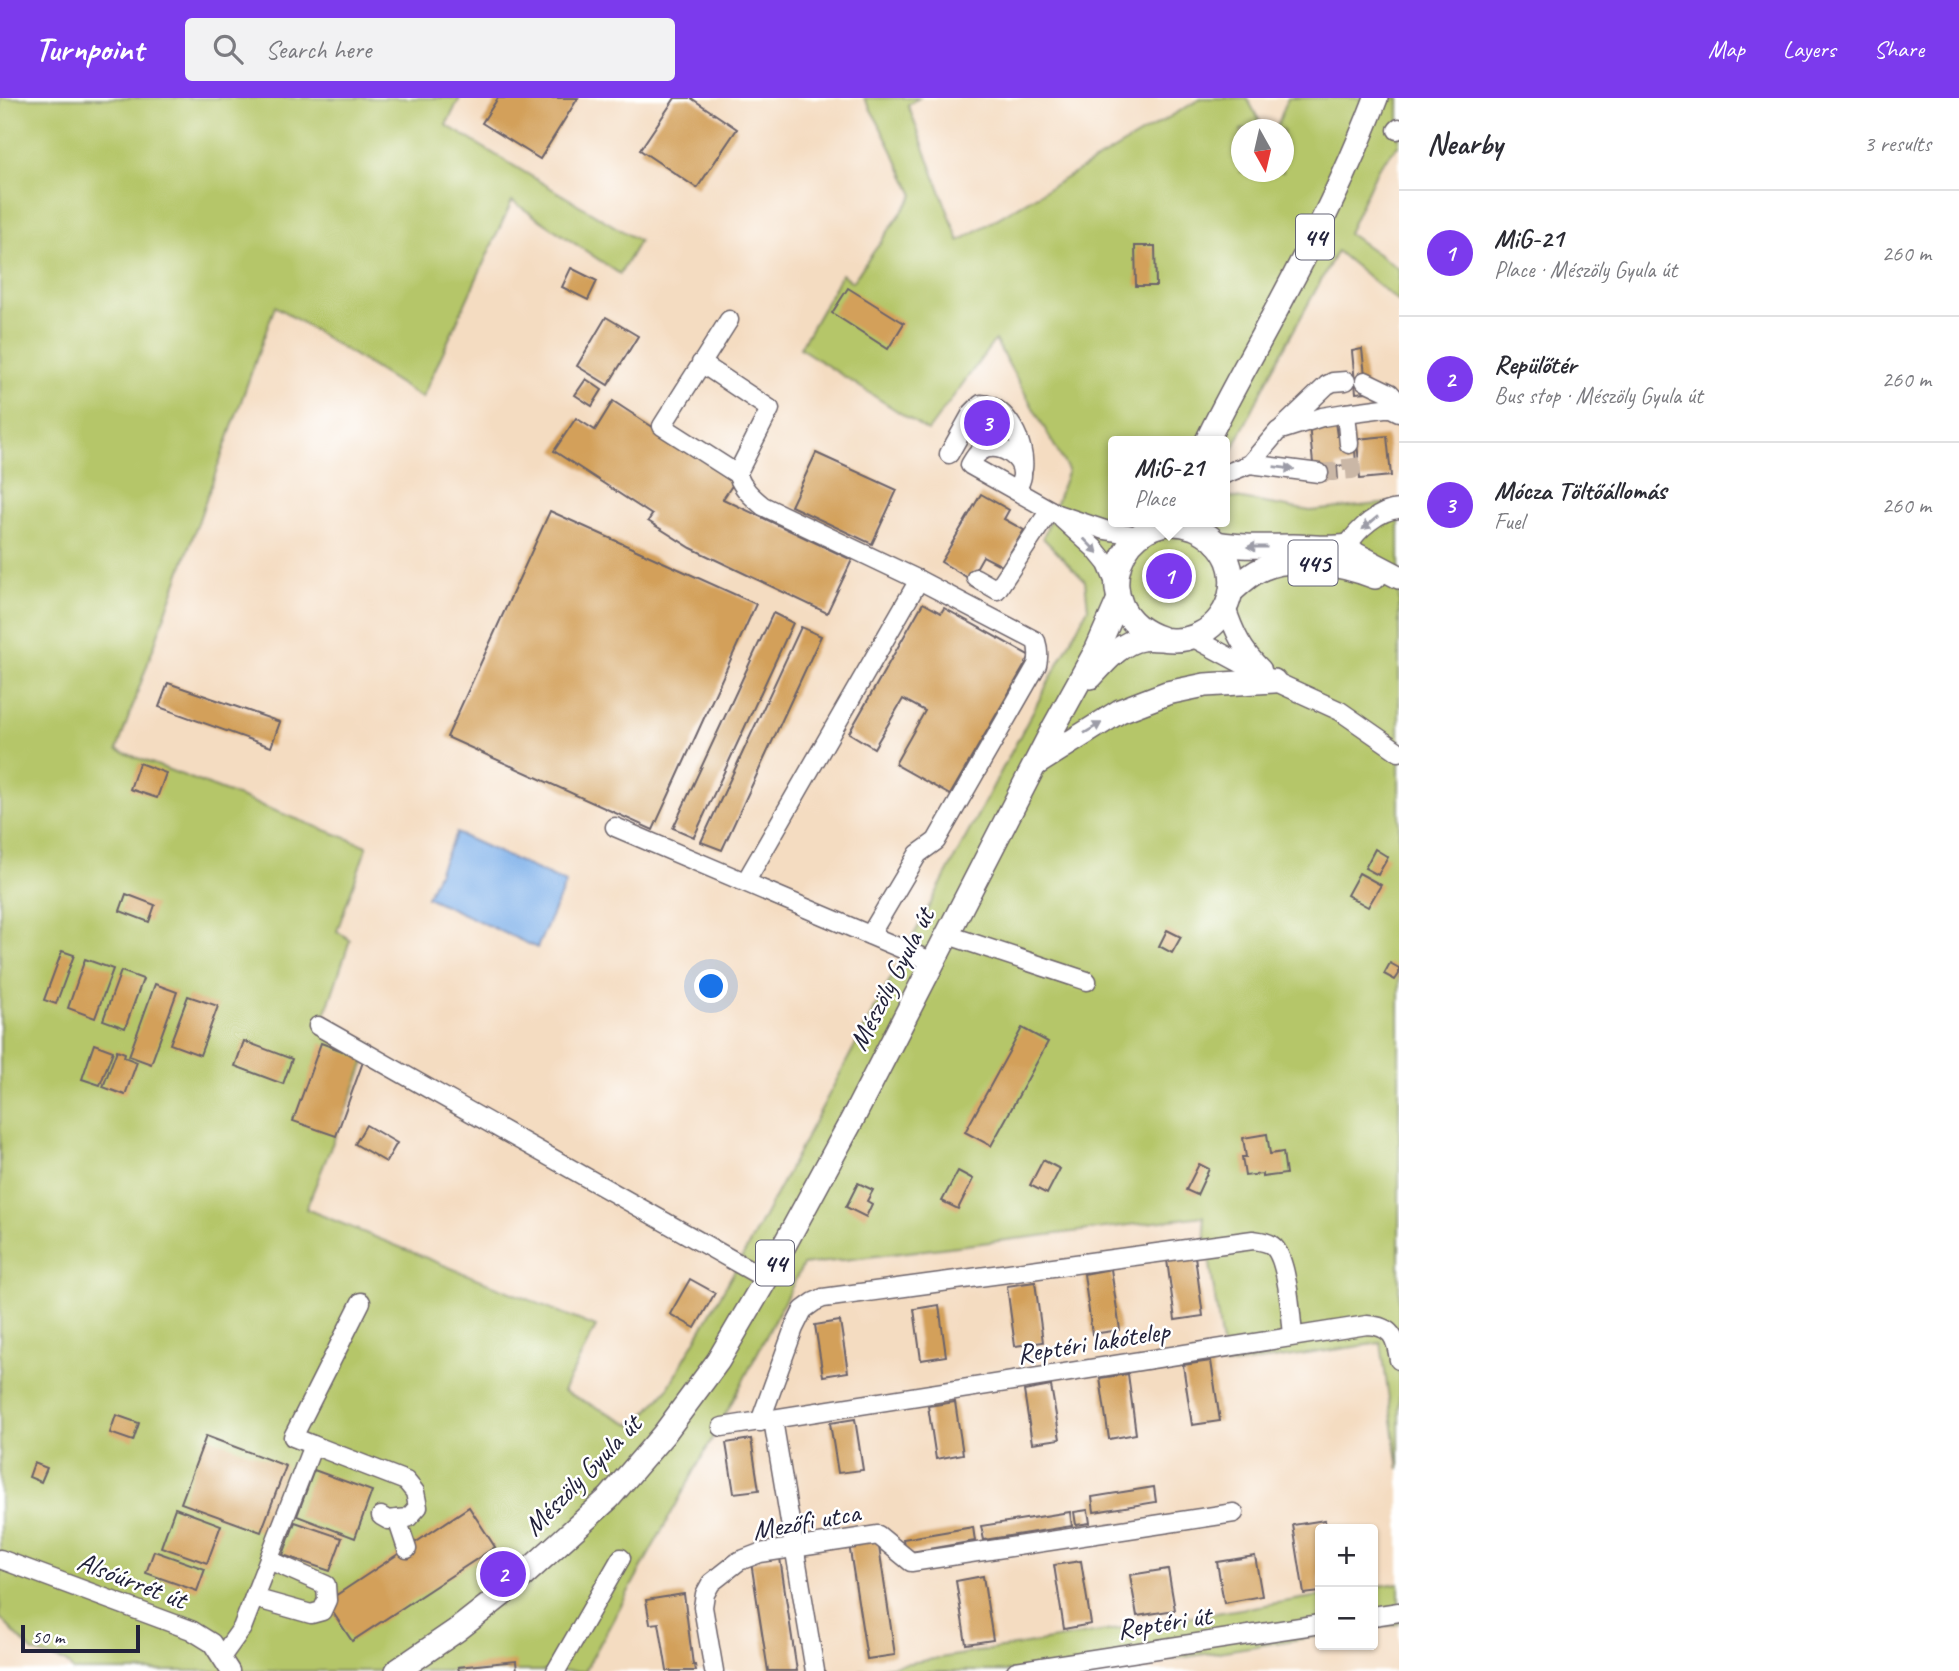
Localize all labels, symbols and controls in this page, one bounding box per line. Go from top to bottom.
search box [185,18,675,81]
text: Turnpoint [35,28,143,70]
icon: search [209,30,247,68]
text: Search here [265,33,371,66]
text: Map [1708,34,1745,64]
text: Layers [1783,34,1836,64]
text: Share [1874,34,1924,64]
north arrow [1231,119,1294,182]
text: Nearby [1427,125,1503,163]
text: 3 results [1864,129,1931,158]
road number: 44 [1296,214,1334,260]
text: MiG-21 [1494,222,1563,255]
text: 1 [1445,239,1455,268]
text: 260 m [1882,239,1931,268]
text: Place · Mészöly Gyula út [1494,255,1677,284]
text: Repülőtér [1494,348,1576,381]
text: 2 [1445,365,1455,394]
text: 260 m [1882,365,1931,394]
text: Bus stop · Mészöly Gyula út [1494,381,1703,410]
pin: 3 [964,397,1010,449]
popup [1108,436,1230,527]
text: MiG-21 [1134,451,1204,484]
one-way arrow [1274,463,1296,474]
text: Mócza Töltőállomás [1494,474,1666,507]
text: Place [1134,484,1175,513]
text: 3 [1445,491,1455,520]
text: 260 m [1882,491,1931,520]
text: Fuel [1494,507,1524,536]
one-way arrow [1362,515,1379,530]
one-way arrow [1082,538,1099,555]
road number: 445 [1288,540,1338,586]
one-way arrow [1246,541,1268,552]
pin: 1 [1146,550,1192,602]
one-way arrow [1084,721,1103,734]
street label: Mészöly Gyula út [840,900,943,1056]
your location [694,969,728,1003]
road number: 44 [756,1240,794,1286]
street label: Reptéri lakótelep [1014,1312,1174,1371]
street label: Mészöly Gyula út [516,1405,650,1543]
street label: Mezőfi utca [750,1494,864,1548]
map controls [1315,1524,1378,1650]
button: + [1315,1524,1378,1587]
street label: Alsóúrrét út [73,1543,194,1618]
pin: 2 [480,1548,526,1600]
button: − [1315,1587,1378,1650]
street label: Reptéri út [1115,1597,1216,1647]
scale bar [21,1622,140,1654]
text: 50 m [32,1625,64,1649]

